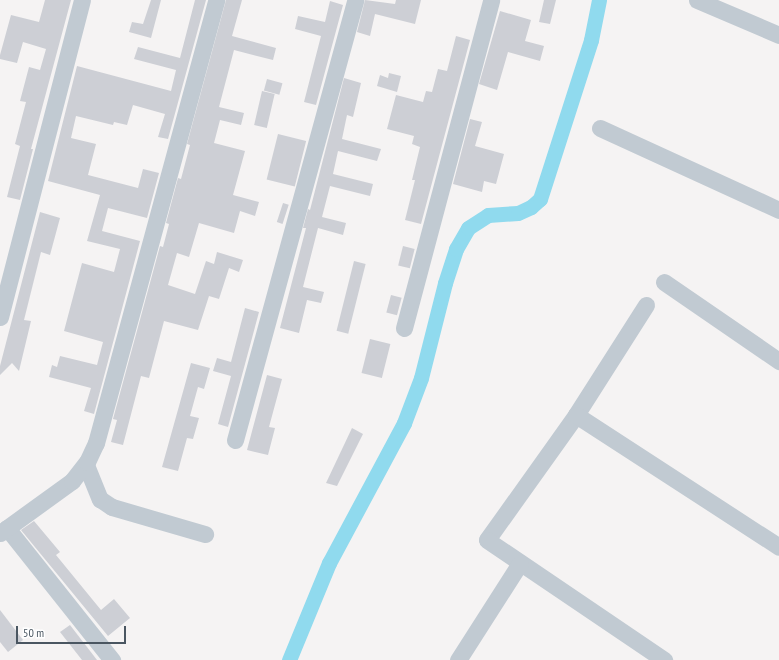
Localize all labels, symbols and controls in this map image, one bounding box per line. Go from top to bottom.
scale bar [18,618,128,644]
text: 50 m [23,625,44,640]

